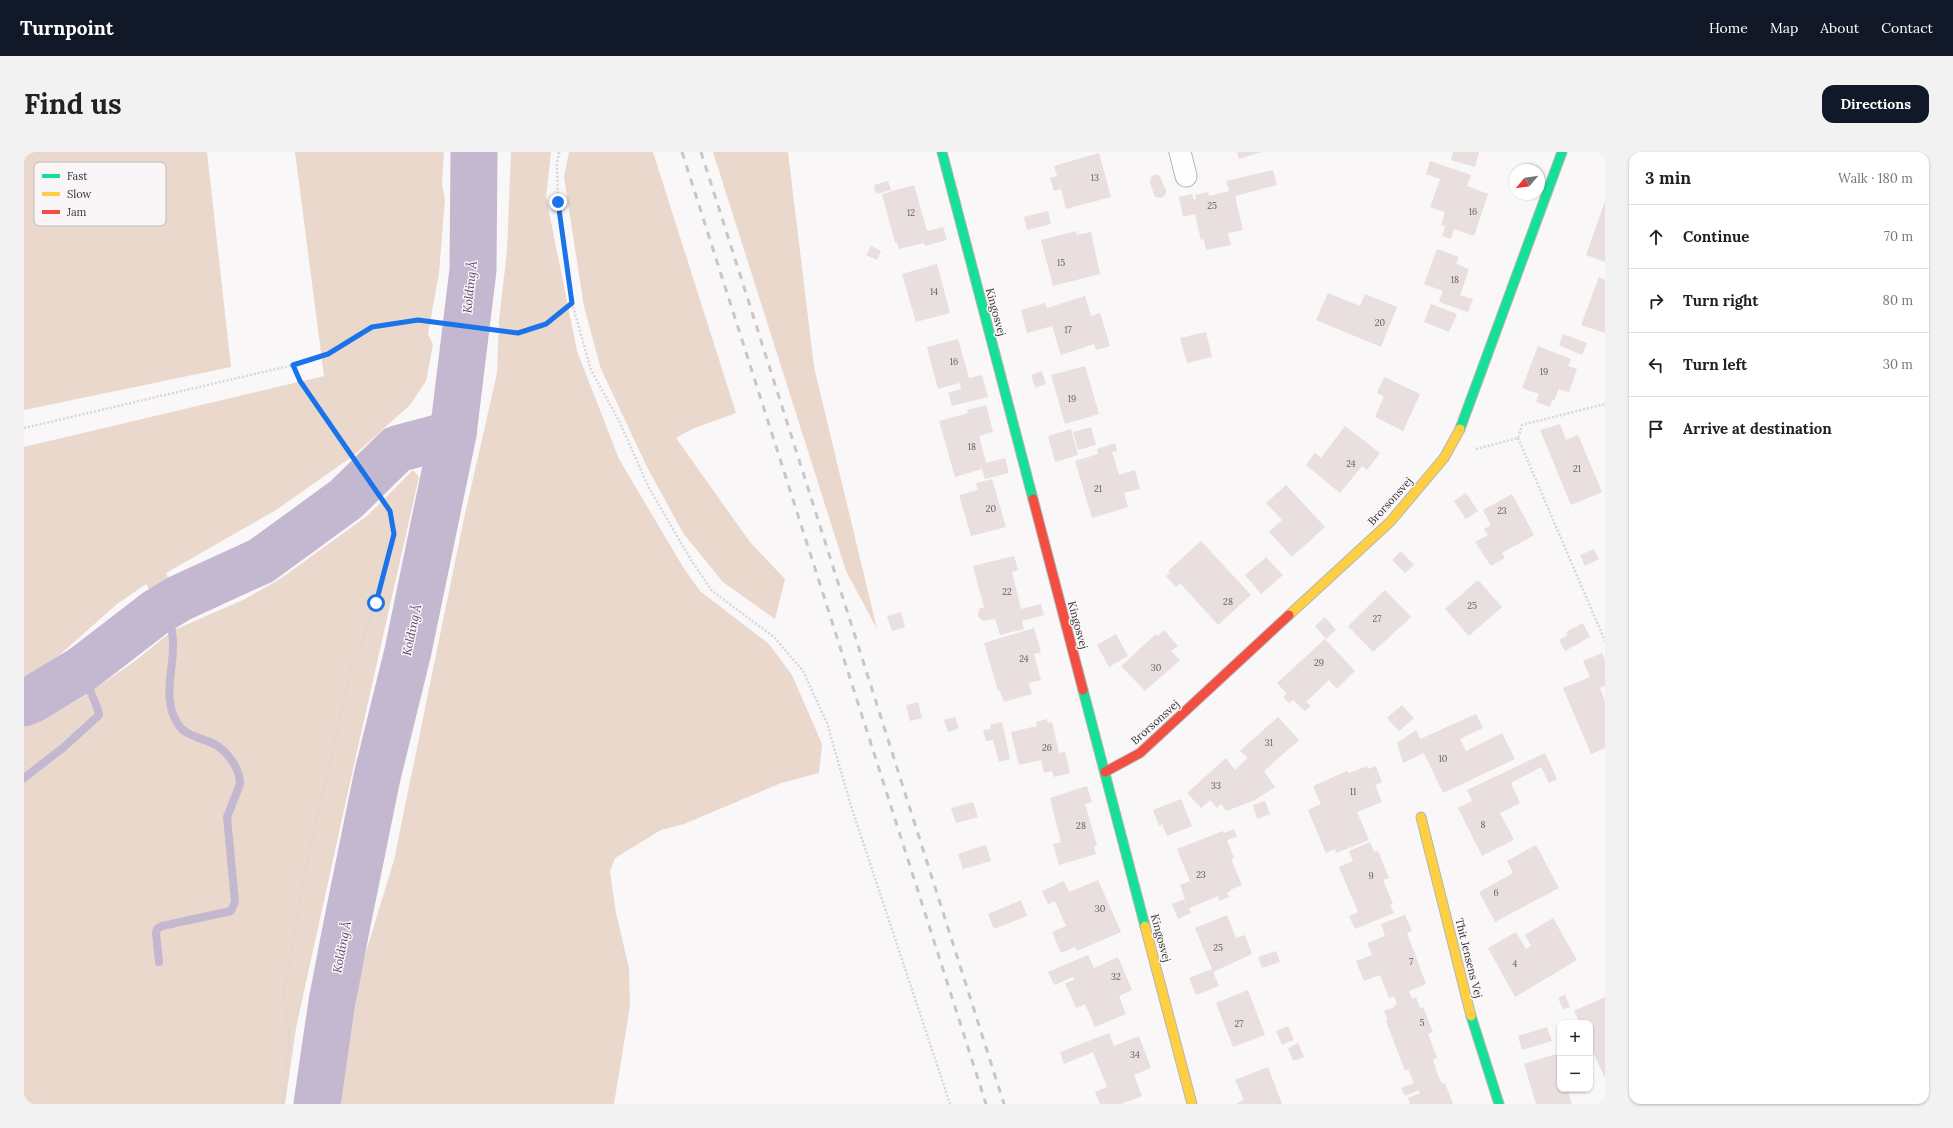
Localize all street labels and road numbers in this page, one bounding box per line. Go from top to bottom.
street label: Kingosvej [983,286,1009,338]
street label: Brorsonsvej [1365,474,1415,528]
street label: Kingosvej [1065,599,1091,651]
street label: Brorsonsvej [1128,697,1182,747]
street label: Kingosvej [1148,912,1174,964]
street label: Thit Jensens Vej [1452,917,1486,1000]

